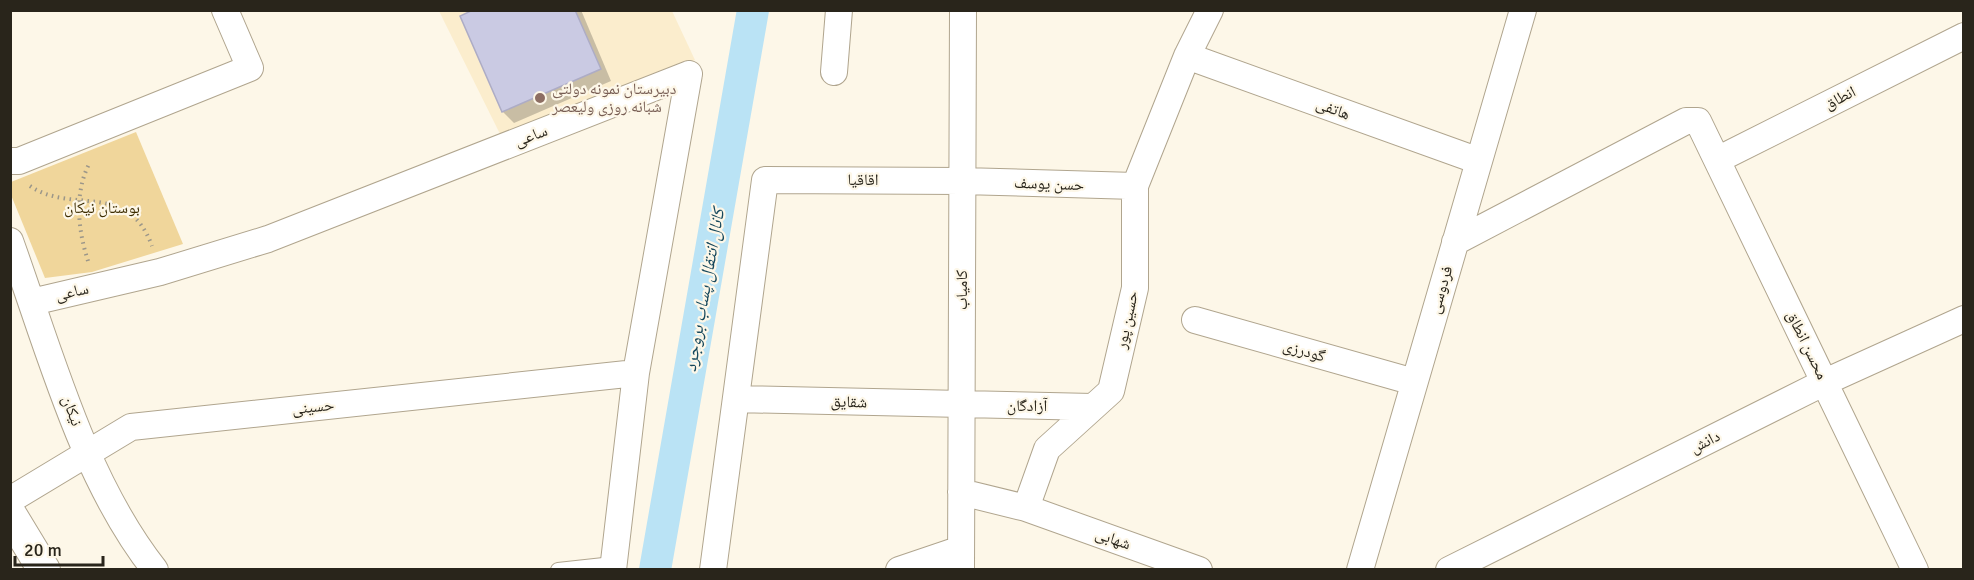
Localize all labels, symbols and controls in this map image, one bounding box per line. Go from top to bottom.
place label: دبیرستان نمونه دولتی شبانه روزی ولیعصر [551,79,676,117]
street label: انطاق [1821,82,1859,114]
marker: دبیرستان نمونه دولتی شبانه روزی ولیعصر [533,91,547,105]
street label: هاتفی [1313,94,1353,124]
street label: ساعی [512,121,550,151]
street label: اقاقیا [847,170,879,190]
street label: حسن یوسف [1014,173,1084,195]
park label: بوستان نیکان [64,198,140,218]
water label: کانال انتقال پساب بروجرد [679,203,730,373]
street label: فردوسی [1425,264,1457,316]
street label: کامیاب [952,270,972,310]
street label: ساعی [53,278,91,306]
street label: حسین پور [1111,289,1143,352]
street label: محسن انطاق [1782,307,1832,383]
street label: گودرزی [1281,335,1328,367]
street label: شقایق [830,391,868,413]
street label: نیکان [57,393,87,429]
street label: حسینی [291,395,335,419]
street label: آزادگان [1007,396,1048,416]
street label: دانش [1687,426,1723,458]
street label: شهابی [1093,524,1133,554]
scale bar [15,529,104,567]
text: 20 m [24,539,62,561]

